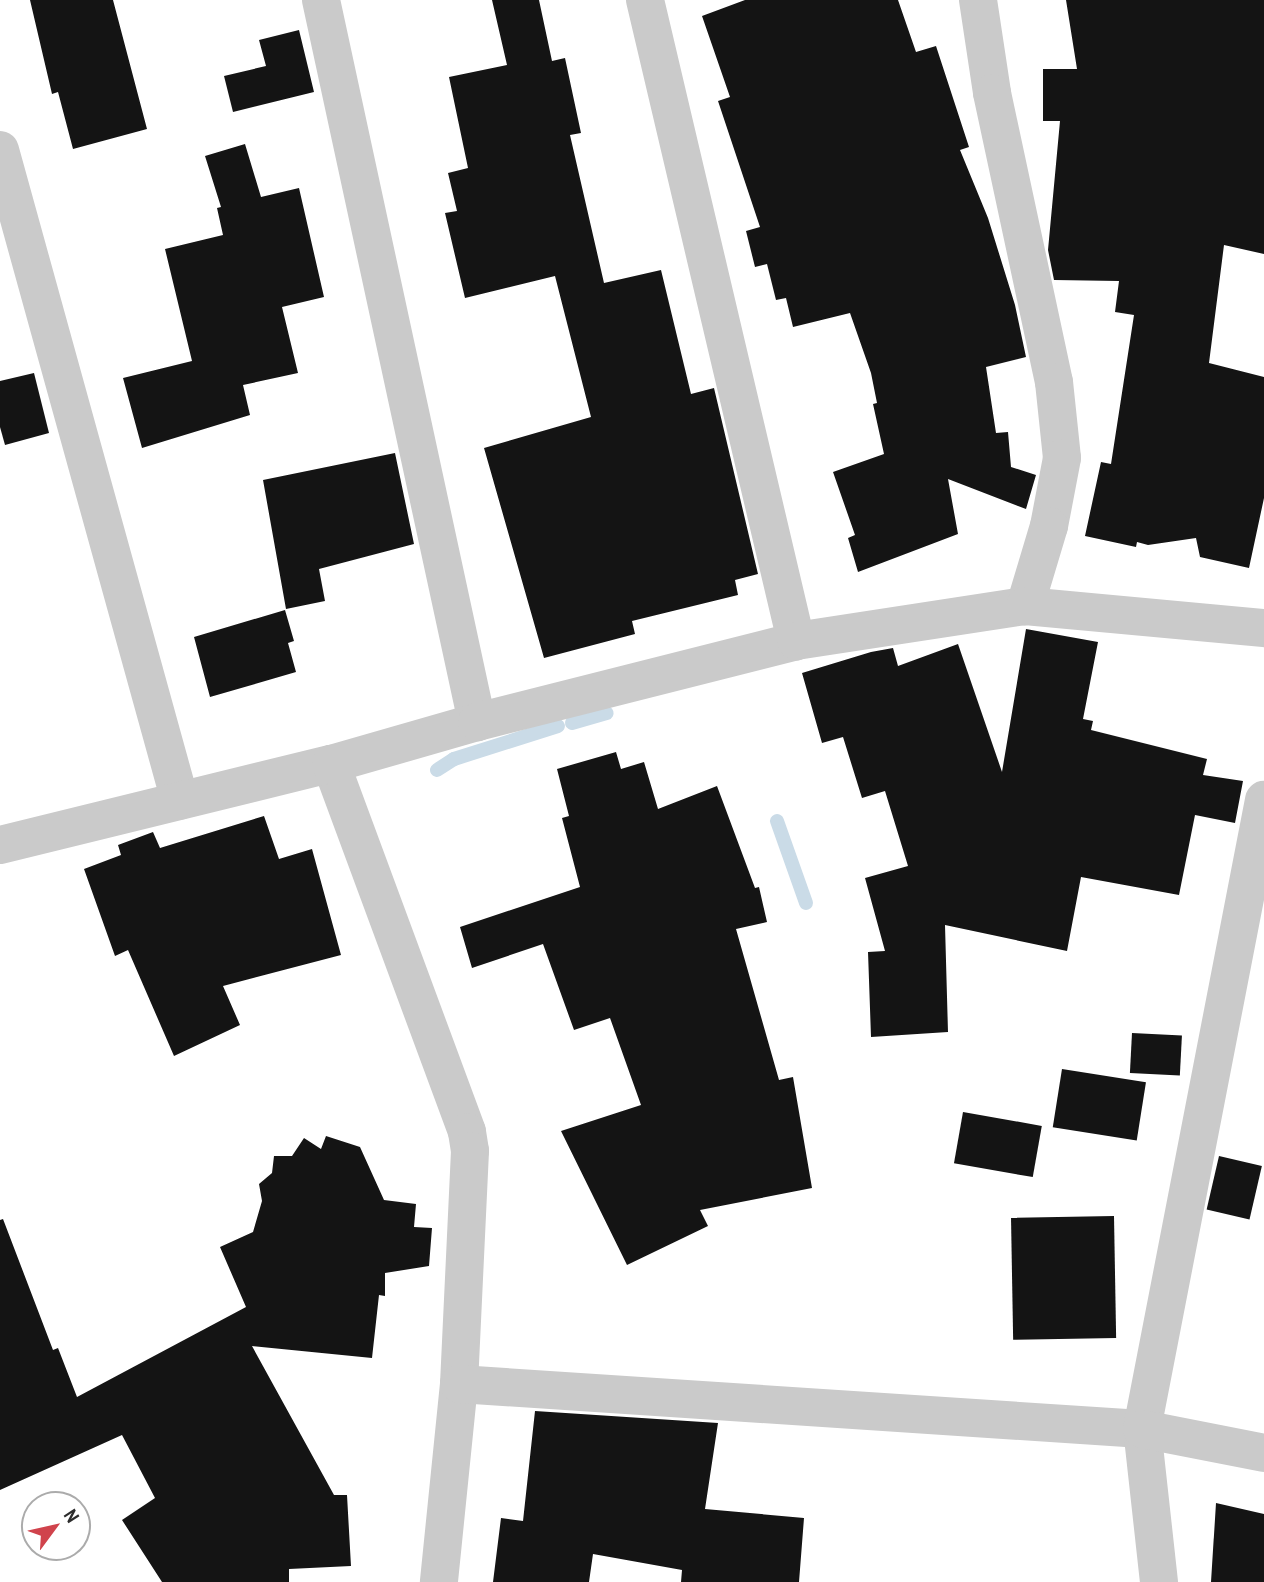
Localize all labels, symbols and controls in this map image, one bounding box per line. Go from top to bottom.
north arrow [21,1491,91,1561]
text: N [58,1504,86,1527]

